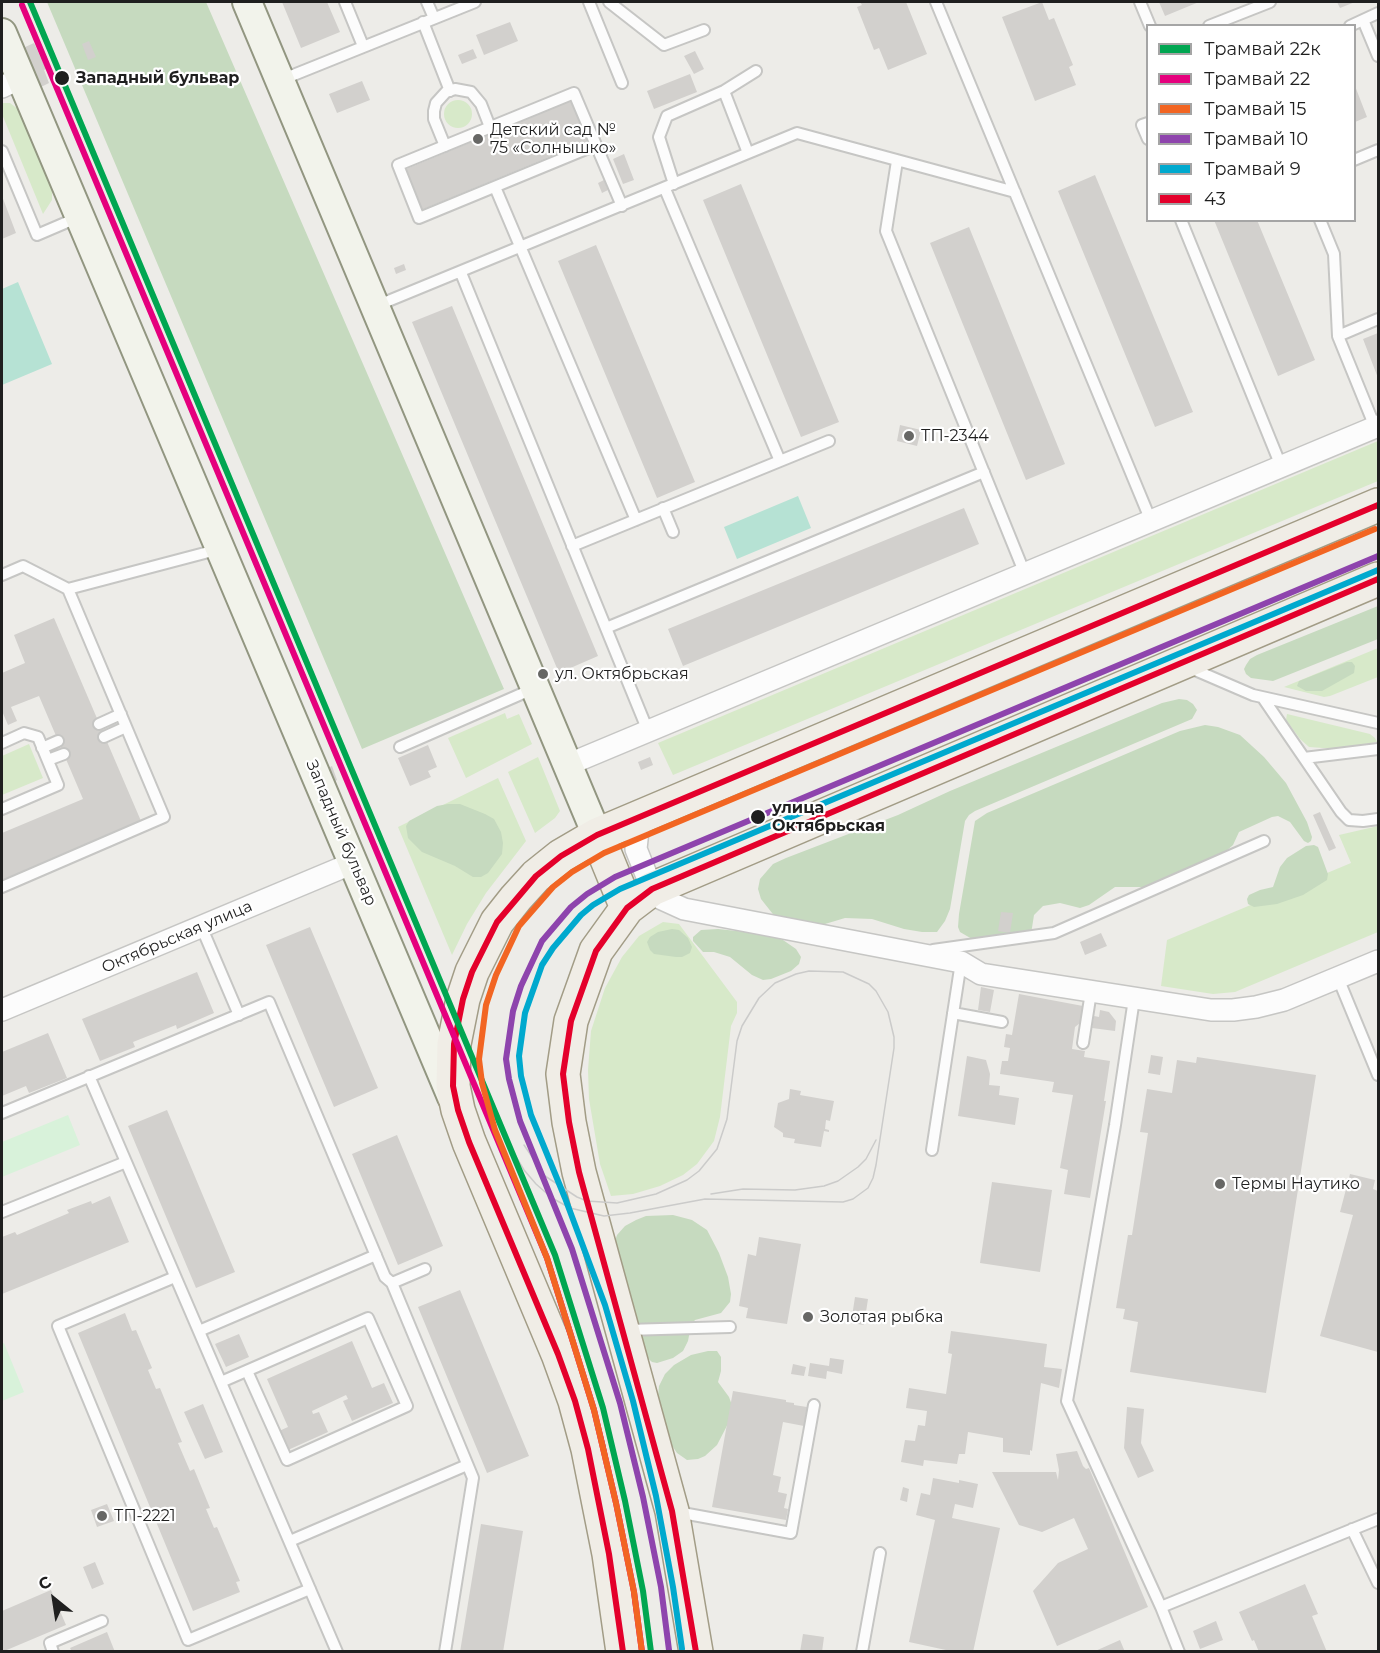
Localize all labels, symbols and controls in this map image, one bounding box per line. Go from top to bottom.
legend [1146,24,1356,222]
text: Трамвай 22к [1204,38,1321,60]
place label: Западный бульвар [76,68,239,88]
text: Трамвай 22 [1204,68,1310,90]
marker: Западный бульвар [53,69,71,87]
text: Трамвай 15 [1204,98,1307,120]
place label: Детский сад № 75 «Солнышко» [490,120,616,158]
text: Трамвай 10 [1204,128,1308,150]
marker: Детский сад № 75 «Солнышко» [471,132,485,146]
text: Трамвай 9 [1204,158,1301,180]
text: 43 [1204,188,1226,210]
place label: ТП-2344 [921,426,989,446]
marker: ТП-2344 [902,429,916,443]
place label: ул. Октябрьская [555,664,689,684]
marker: ул. Октябрьская [536,667,550,681]
street label: Западный бульвар [302,757,380,909]
place label: улица Октябрьская [772,798,885,836]
marker: улица Октябрьская [749,808,767,826]
street label: Октябрьская улица [99,897,255,977]
place label: Термы Наутико [1232,1174,1360,1194]
marker: Термы Наутико [1213,1177,1227,1191]
place label: Золотая рыбка [820,1307,943,1327]
marker: Золотая рыбка [801,1310,815,1324]
place label: ТП-2221 [114,1506,176,1526]
marker: ТП-2221 [95,1509,109,1523]
north arrow [24,1569,84,1629]
text: С [35,1572,55,1594]

